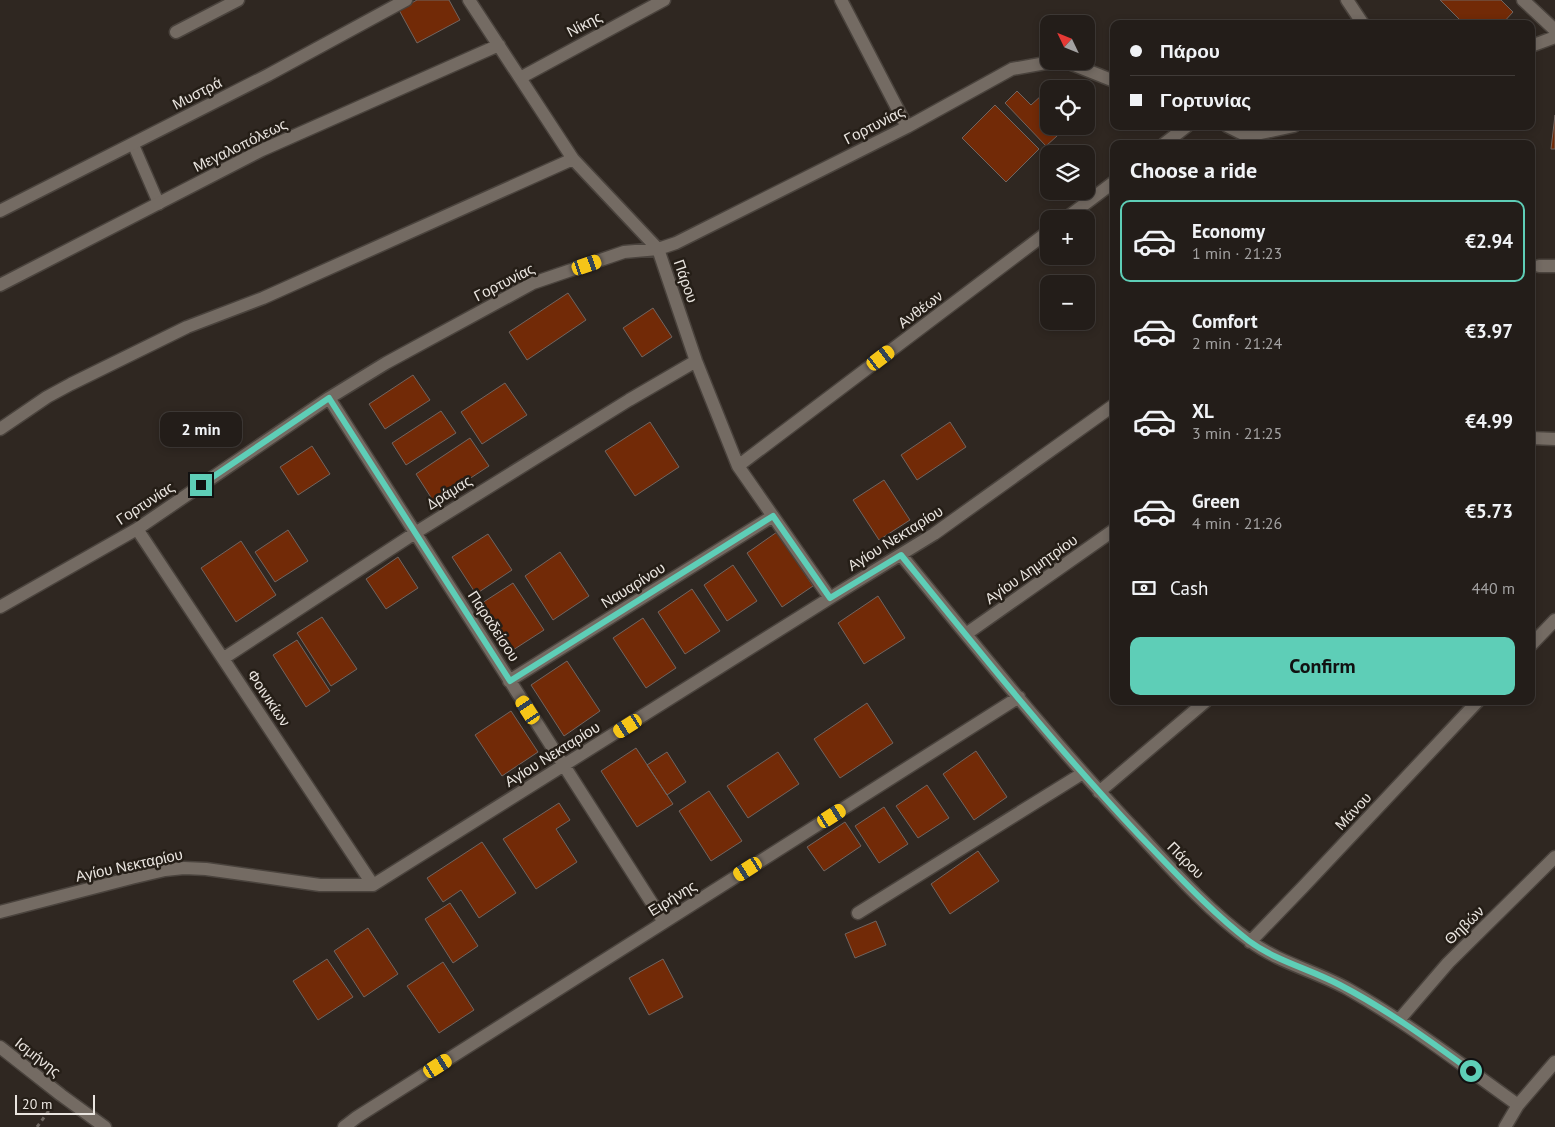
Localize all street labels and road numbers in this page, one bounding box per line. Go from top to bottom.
street label: Νίκης [563,7,605,41]
street label: Μυστρά [169,72,225,114]
street label: Γορτυνίας [840,102,908,148]
street label: Μεγαλοπόλεως [190,114,290,176]
street label: Πάρου [670,257,702,305]
street label: Γορτυνίας [470,259,538,305]
street label: Ανθέων [894,286,946,332]
street label: Δράμας [423,471,475,513]
street label: Γορτυνίας [112,477,178,529]
street label: Αγίου Νεκταρίου [844,501,946,575]
street label: Αγίου Δημητρίου [981,530,1081,608]
street label: Ναυαρίνου [597,558,669,612]
street label: Παραδείσου [464,587,524,665]
street label: Φοινικίων [243,666,295,730]
street label: Αγίου Νεκταρίου [501,717,603,791]
street label: Μάνου [1331,788,1375,834]
street label: Πάρου [1164,838,1208,882]
street label: Αγίου Νεκταρίου [74,844,184,886]
street label: Ειρήνης [644,876,700,920]
street label: Θηβών [1440,902,1488,948]
street label: Ισμήνης [11,1033,65,1081]

